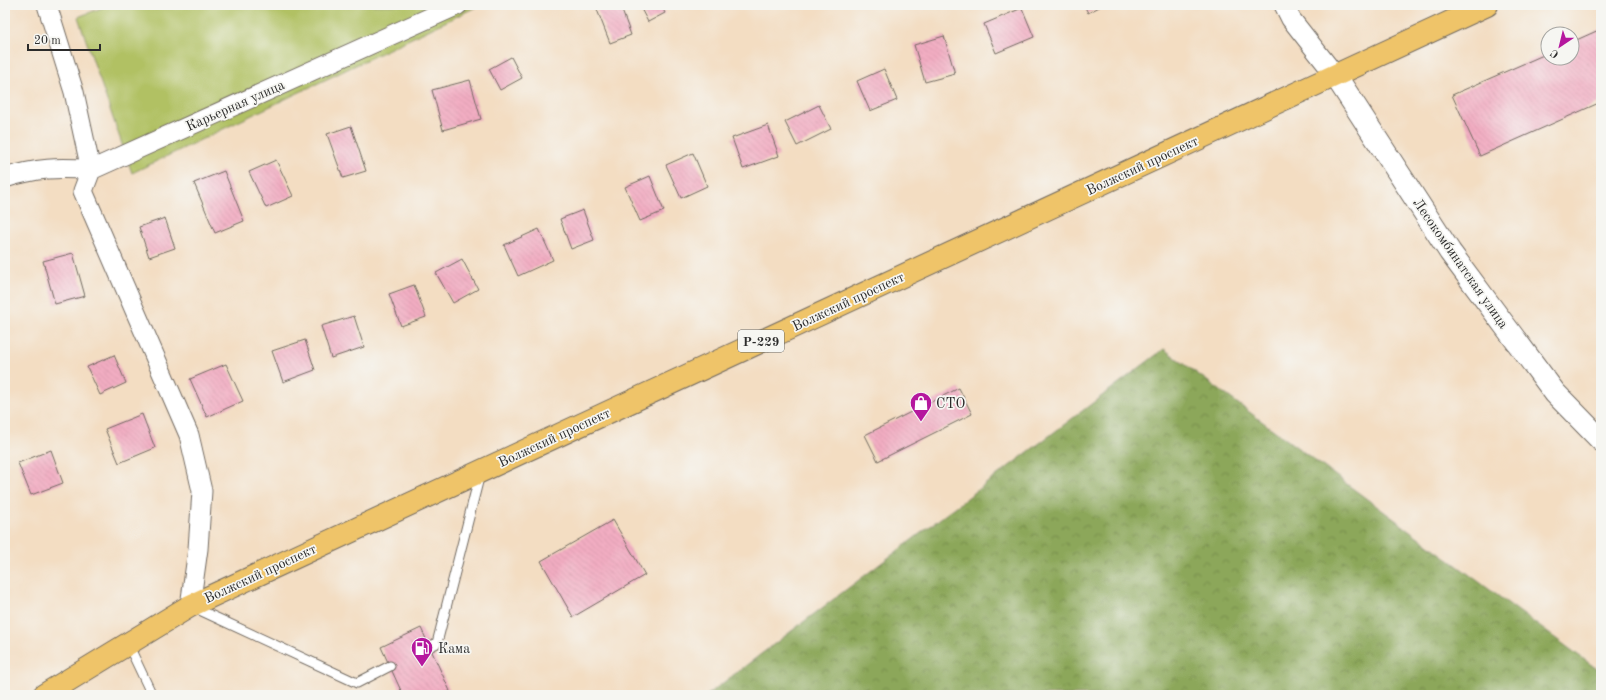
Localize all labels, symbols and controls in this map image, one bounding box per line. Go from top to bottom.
scale bar [28,26,100,52]
north arrow [1540,26,1580,66]
text: 20 m [34,35,61,47]
text: С [1549,46,1561,60]
street label: Карьерная улица [184,78,287,134]
street label: Волжский проспект [1084,134,1201,198]
street label: Лесокомбинатская улица [1410,196,1510,331]
street label: Волжский проспект [790,270,907,334]
road number: Р-229 [738,330,784,352]
shop icon: СТО [908,390,934,423]
place label: СТО [936,397,965,411]
street label: Волжский проспект [496,406,613,470]
street label: Волжский проспект [202,542,319,606]
fuel station icon: Кама [409,635,435,668]
place label: Кама [438,642,470,656]

